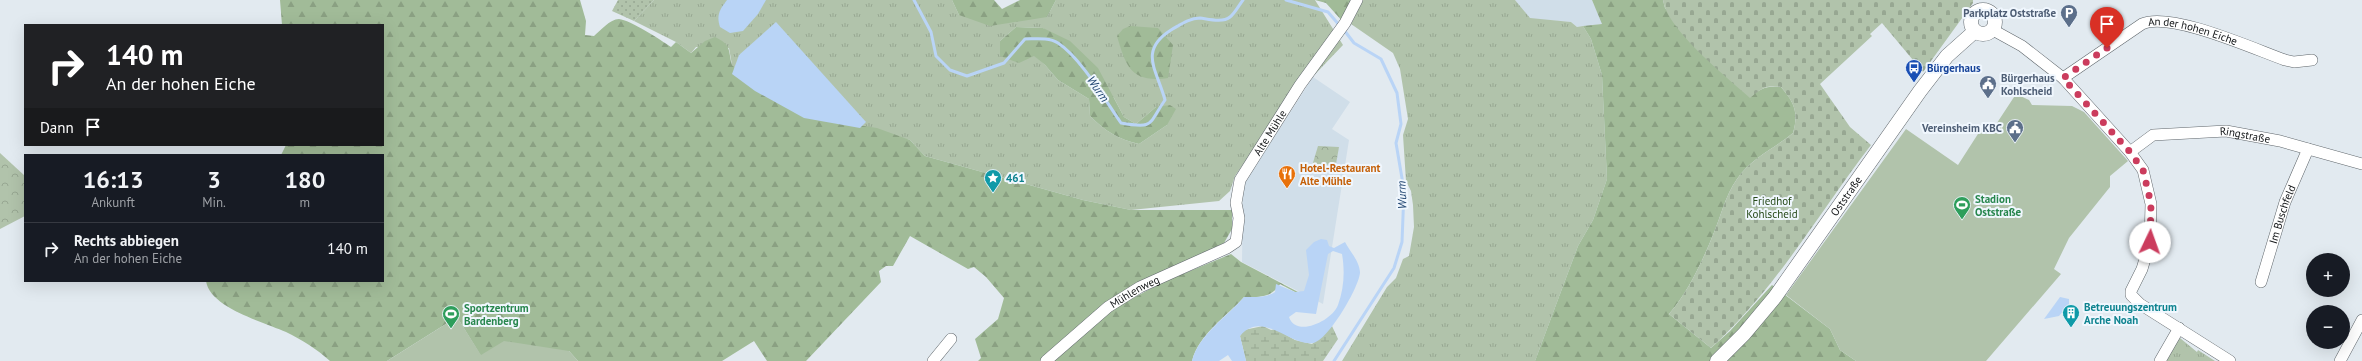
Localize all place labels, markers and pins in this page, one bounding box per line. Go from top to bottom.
parking icon: Parkplatz Oststraße [2059,3,2079,28]
place label: Parkplatz Oststraße [1963,6,2056,20]
pin [2090,7.0,2124,48]
bus stop icon: Bürgerhaus [1904,58,1924,83]
place label: Bürgerhaus [1927,61,1981,75]
place label: Bürgerhaus Kohlscheid [2001,71,2055,98]
public building icon: Bürgerhaus Kohlscheid [1978,74,1998,99]
public building icon: Vereinsheim KBC [2005,118,2025,143]
place label: Vereinsheim KBC [1921,121,2002,135]
place label: Hotel-Restaurant Alte Mühle [1300,161,1380,188]
restaurant icon: Hotel-Restaurant Alte Mühle [1277,164,1297,189]
place icon: 461 [983,168,1003,193]
place label: 461 [1006,171,1025,185]
place label: Stadion Oststraße [1975,192,2022,219]
sports icon: Stadion Oststraße [1952,195,1972,220]
place label: Betreuungszentrum Arche Noah [2084,300,2177,327]
place label: Sportzentrum Bardenberg [464,301,529,328]
building icon: Betreuungszentrum Arche Noah [2061,303,2081,328]
sports icon: Sportzentrum Bardenberg [441,304,461,329]

